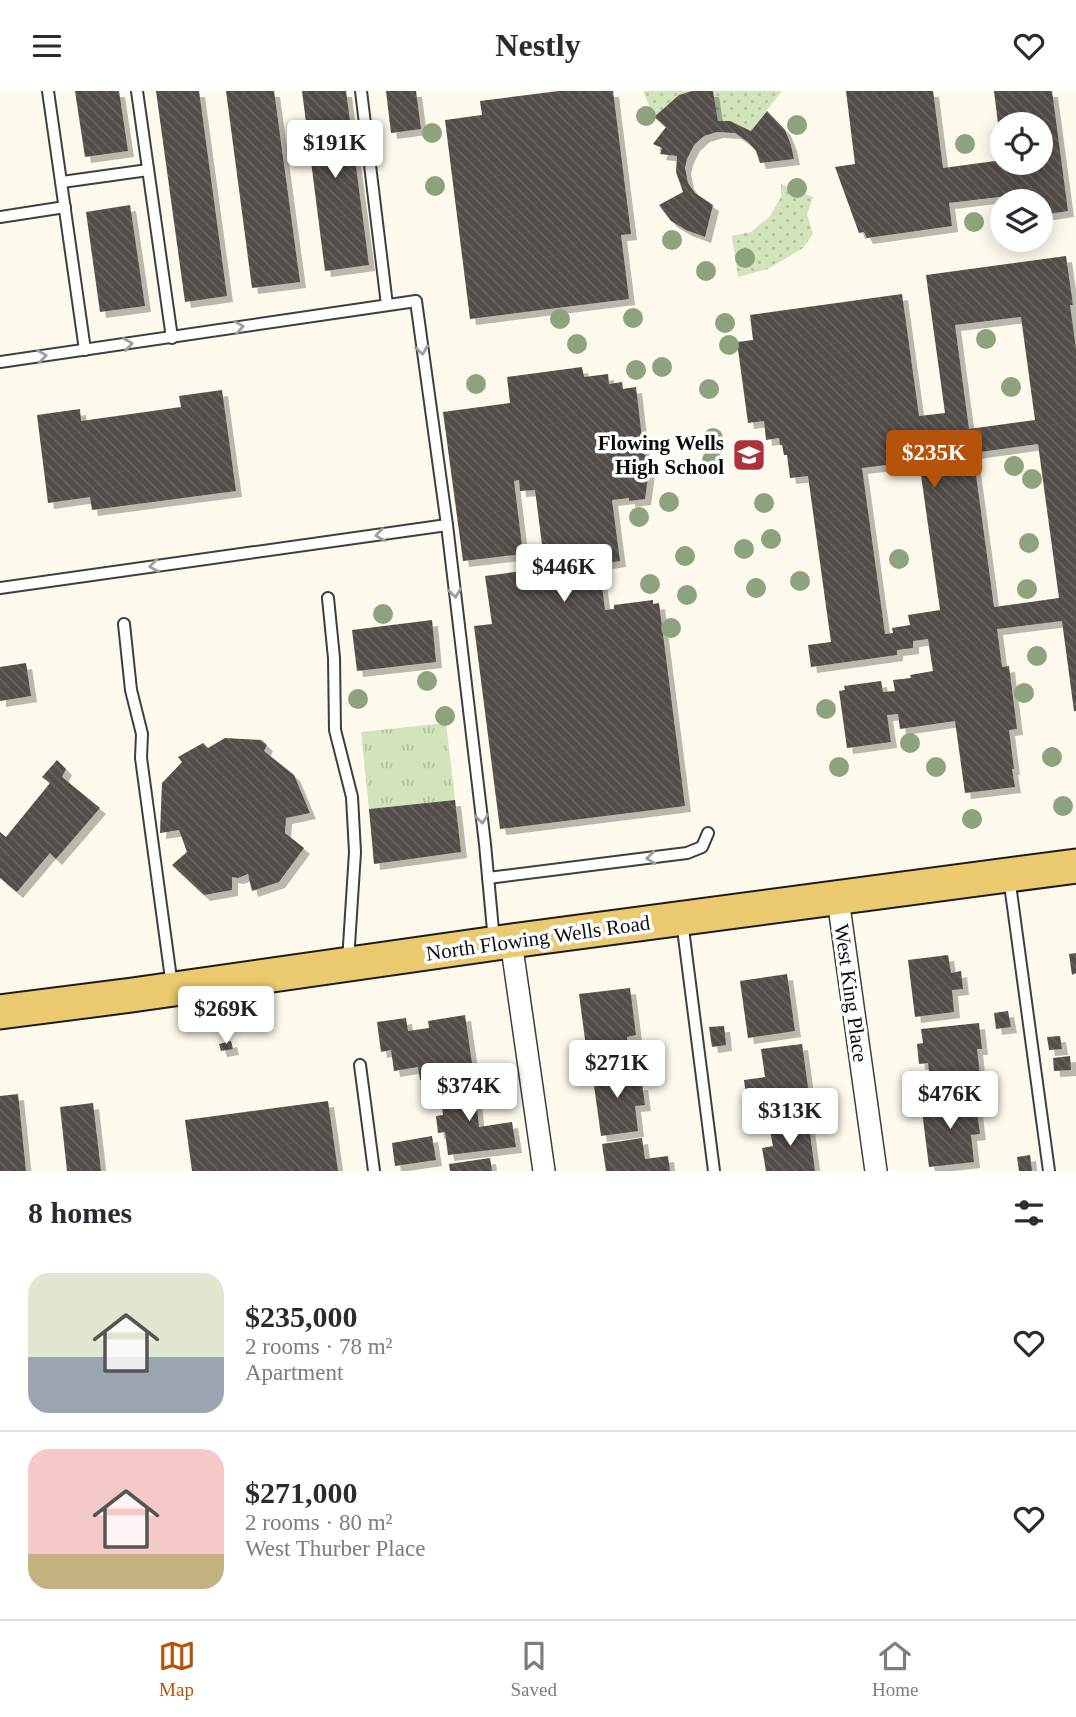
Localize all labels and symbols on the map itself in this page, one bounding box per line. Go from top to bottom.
pin: $191K [286,120,384,180]
one-way arrow [233,319,245,334]
one-way arrow [122,336,134,351]
one-way arrow [415,344,430,356]
one-way arrow [37,349,48,364]
place label: Flowing Wells High School [598,431,724,479]
pin: $235K [885,431,983,490]
school or university icon: Flowing Wells High School [730,436,768,474]
one-way arrow [374,527,385,542]
pin: $446K [515,545,613,604]
one-way arrow [148,559,160,574]
one-way arrow [448,587,463,599]
one-way arrow [475,813,490,825]
one-way arrow [645,850,657,865]
street label: North Flowing Wells Road [424,910,652,966]
street label: West King Place [829,922,873,1064]
pin: $269K [177,986,275,1046]
pin: $271K [568,1041,666,1100]
pin: $374K [420,1063,518,1123]
pin: $476K [901,1072,999,1131]
pin: $313K [741,1089,839,1148]

